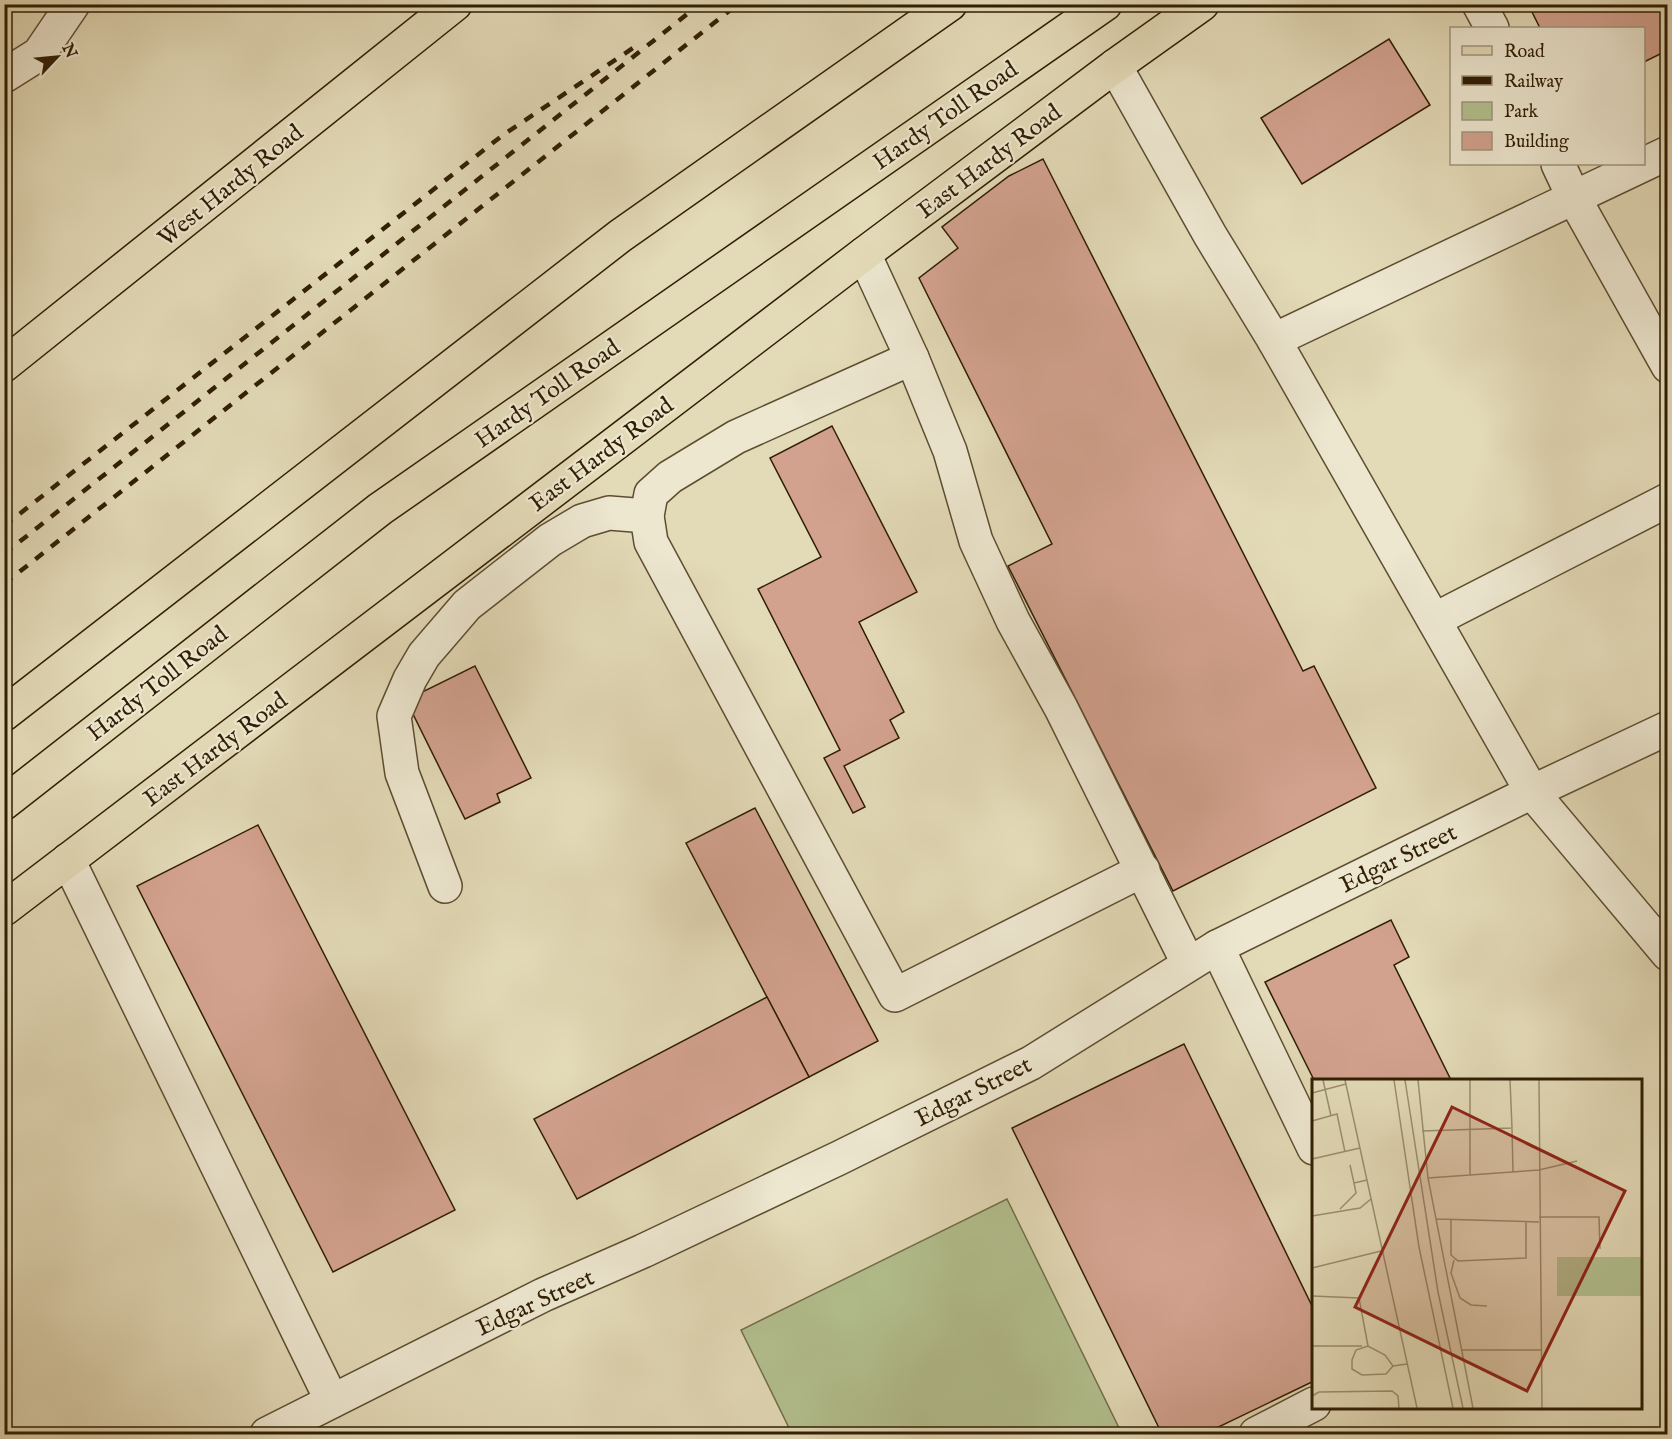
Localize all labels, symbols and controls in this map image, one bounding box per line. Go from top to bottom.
north arrow [27,27,87,87]
legend [1450,27,1645,165]
text: N [56,40,81,62]
text: Road [1504,41,1545,64]
street label: Hardy Toll Road [867,55,1025,178]
text: Railway [1504,71,1563,94]
street label: East Hardy Road [912,98,1068,227]
text: Park [1504,101,1539,124]
street label: West Hardy Road [152,118,310,254]
text: Building [1504,131,1569,154]
street label: Hardy Toll Road [469,333,627,456]
street label: East Hardy Road [524,391,680,520]
street label: Hardy Toll Road [81,619,235,749]
street label: East Hardy Road [138,686,294,815]
street label: Edgar Street [1335,818,1462,901]
street label: Edgar Street [910,1050,1037,1135]
inset map [1312,1079,1642,1409]
street label: Edgar Street [472,1263,600,1344]

